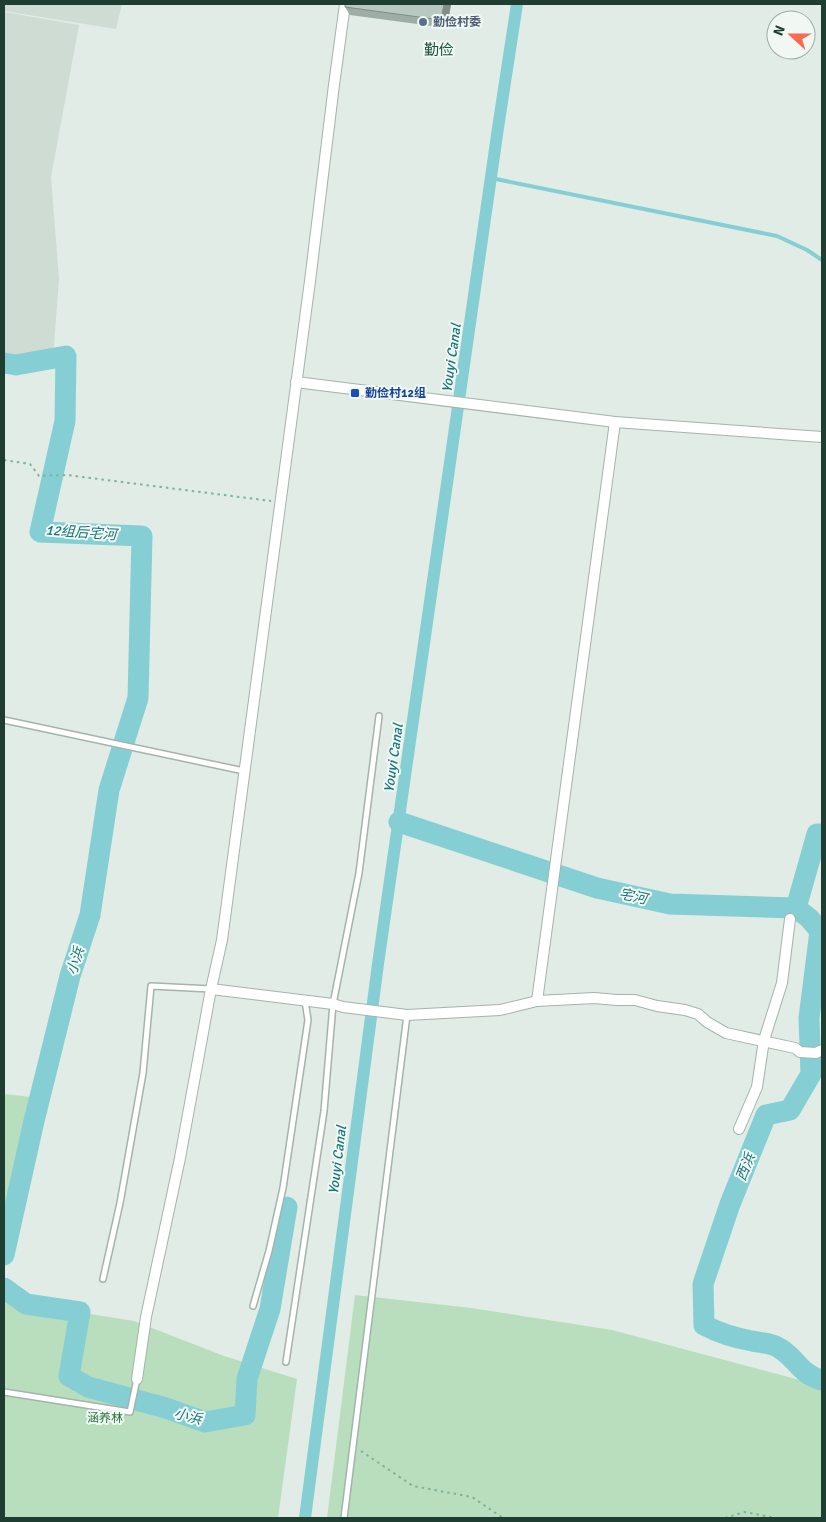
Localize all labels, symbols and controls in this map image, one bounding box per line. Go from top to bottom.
north arrow [766,10,816,60]
place label: 勤俭村委 [433,15,481,30]
marker: 勤俭村委 [417,16,429,28]
text: N [770,23,789,38]
district label: 勤俭 [424,41,454,59]
water label: Youyi Canal [438,322,465,393]
place label: 勤俭村12组 [365,386,426,401]
marker: 勤俭村12组 [349,387,361,399]
water label: 12组后宅河 [45,522,120,544]
water label: Youyi Canal [380,722,407,793]
water label: 宅河 [617,885,651,909]
water label: 小浜 [63,944,88,977]
water label: Youyi Canal [325,1124,350,1195]
water label: 西浜 [732,1150,759,1183]
water label: 小浜 [172,1405,204,1428]
park label: 涵养林 [87,1411,123,1426]

